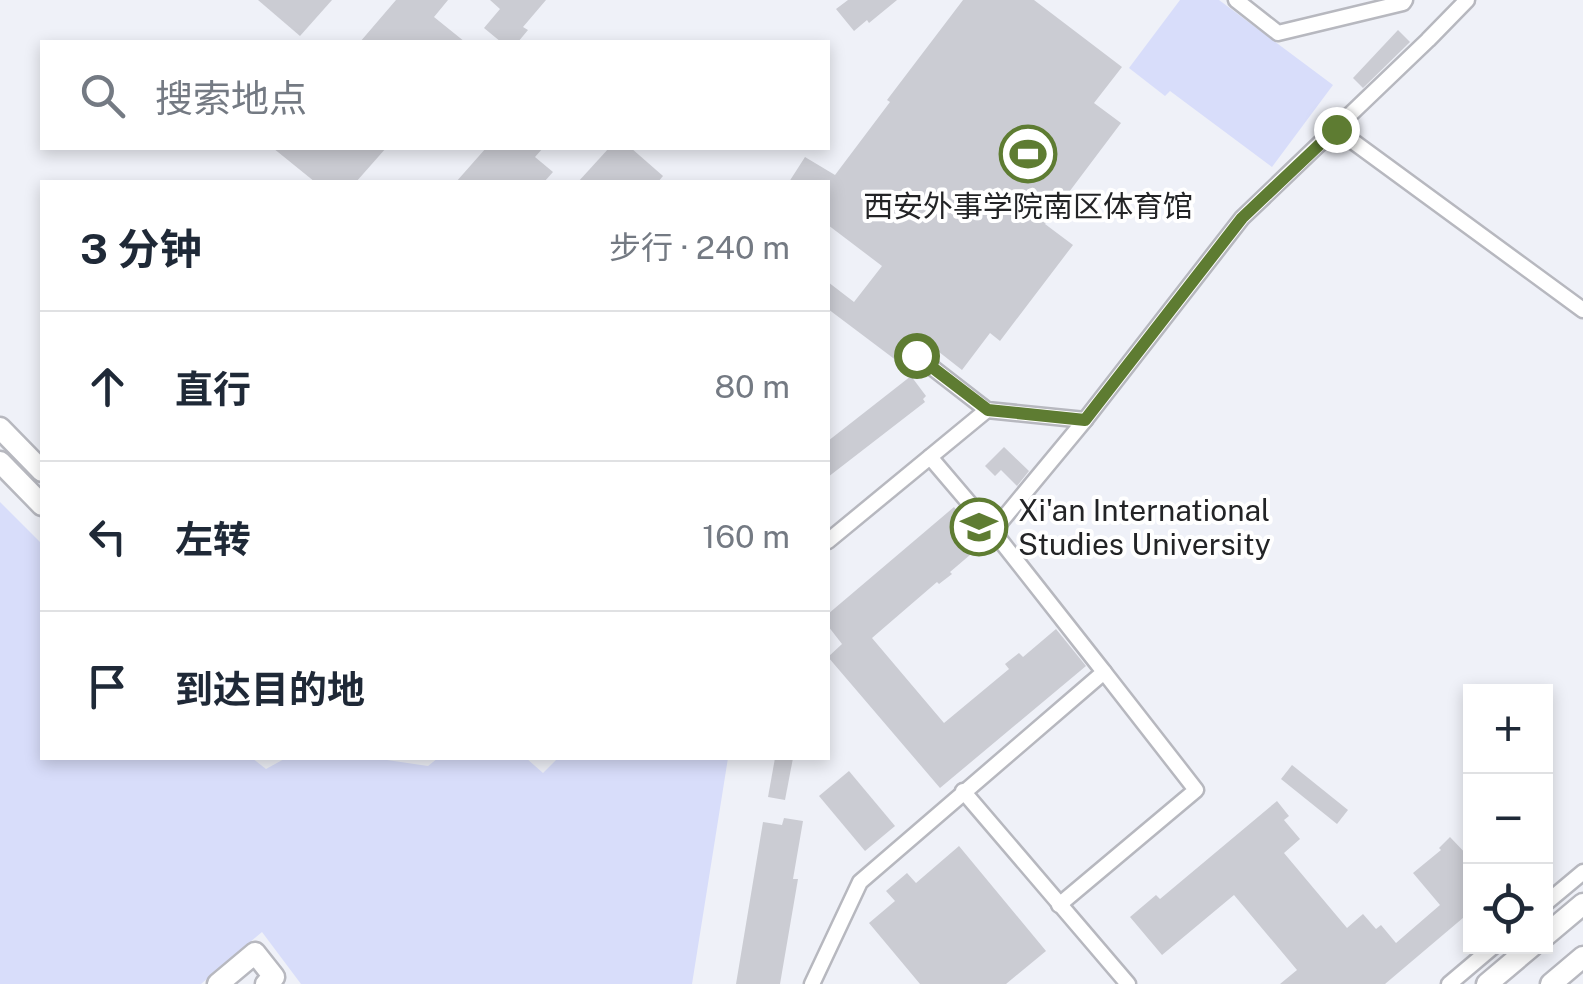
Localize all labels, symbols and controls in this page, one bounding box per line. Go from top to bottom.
search box [40,40,830,150]
icon: search [75,68,130,123]
text: 搜索地点 [155,76,307,121]
route end [1314,107,1360,153]
sports icon: 西安外事学院南区体育馆 [998,124,1058,184]
place label: 西安外事学院南区体育馆 [863,188,1193,224]
text: 3 分钟 [80,224,201,273]
text: 步行 · 240 m [609,229,790,266]
route start [894,333,940,379]
icon: ahead [80,359,135,414]
text: 直行 [175,367,251,412]
text: 80 m [714,368,790,405]
place label: Xi'an International Studies University [1018,492,1271,562]
school or university icon: Xi'an International Studies University [949,497,1009,557]
icon: left [80,509,135,564]
text: 左转 [175,517,251,562]
text: 160 m [702,518,790,555]
icon: arrive [80,659,135,714]
text: 到达目的地 [175,667,365,712]
map controls [1463,684,1553,954]
button: + [1463,684,1553,774]
button: − [1463,774,1553,864]
button: locate [1463,864,1553,954]

